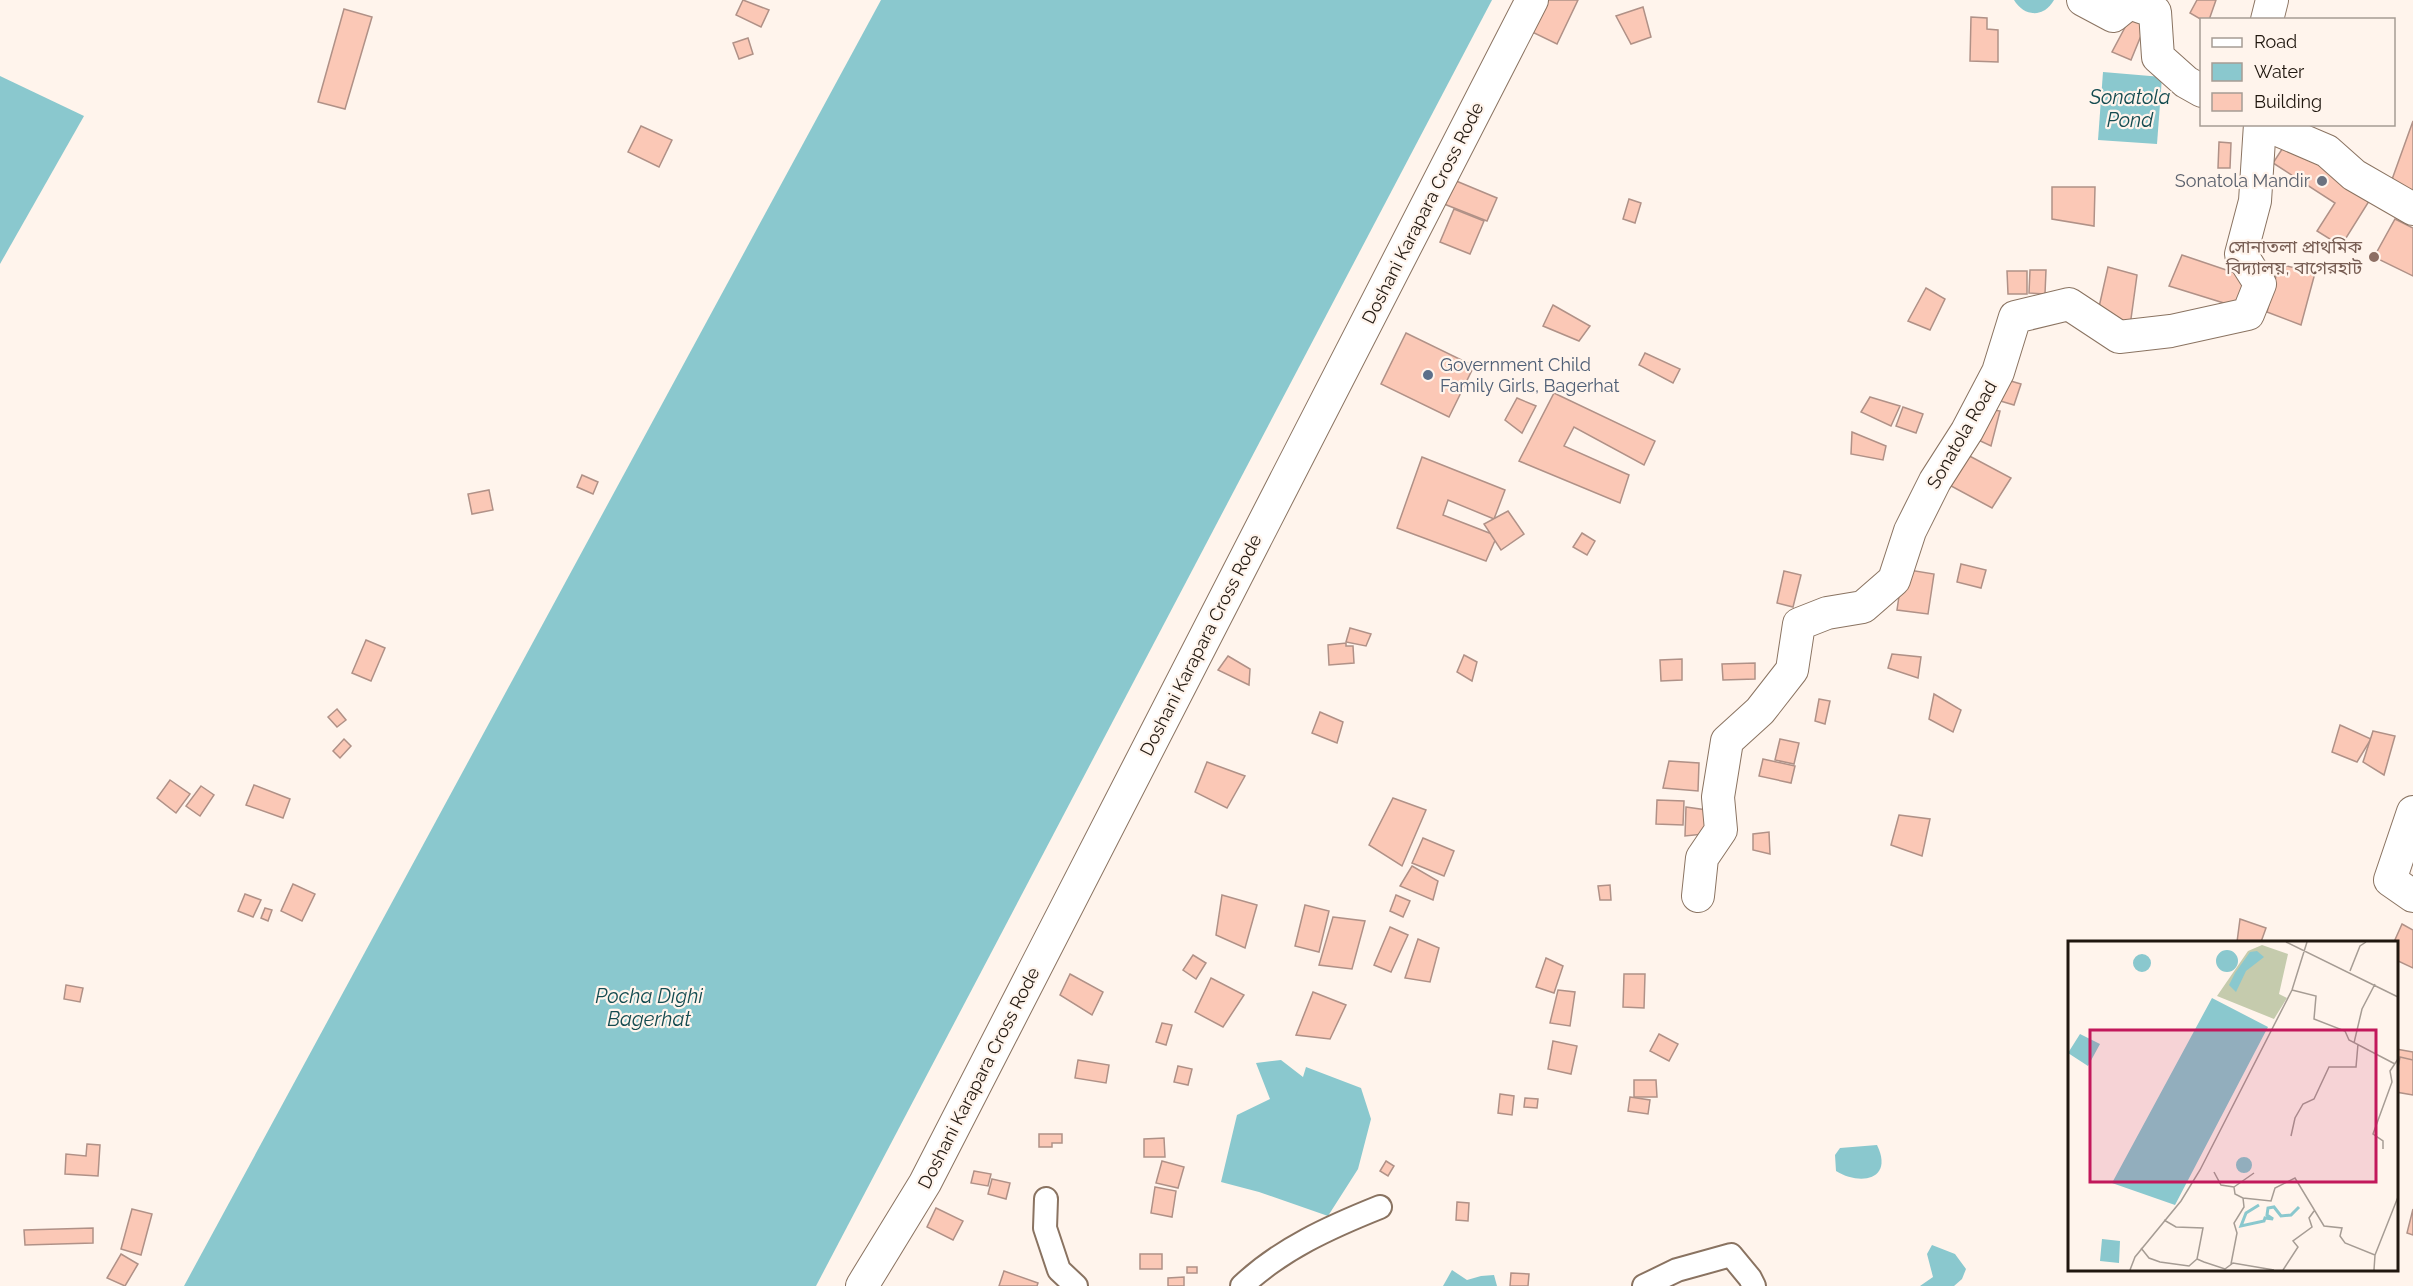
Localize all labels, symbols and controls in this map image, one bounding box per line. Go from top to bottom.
legend [2200,18,2395,126]
text: Road [2254,31,2297,52]
text: Water [2254,61,2305,82]
water label: Sonatola Pond [2088,85,2171,132]
text: Building [2254,91,2322,112]
street label: Doshani Karapara Cross Rode [1357,98,1488,327]
place label: Sonatola Mandir [2175,170,2311,191]
marker: Sonatola Mandir [2315,174,2329,188]
place label: সোনাতলা প্রাথমিক বিদ্যালয়, বাগেরহাট [2225,236,2363,278]
marker: সোনাতলা প্রাথমিক বিদ্যালয়, বাগেরহাট [2367,250,2381,264]
place label: Government Child Family Girls, Bagerhat [1440,354,1620,396]
marker: Government Child Family Girls, Bagerhat [1421,368,1435,382]
street label: Sonatola Road [1922,377,2001,492]
street label: Doshani Karapara Cross Rode [1135,530,1266,759]
inset map [2068,941,2398,1271]
street label: Doshani Karapara Cross Rode [913,963,1044,1192]
water label: Pocha Dighi Bagerhat [595,984,703,1031]

